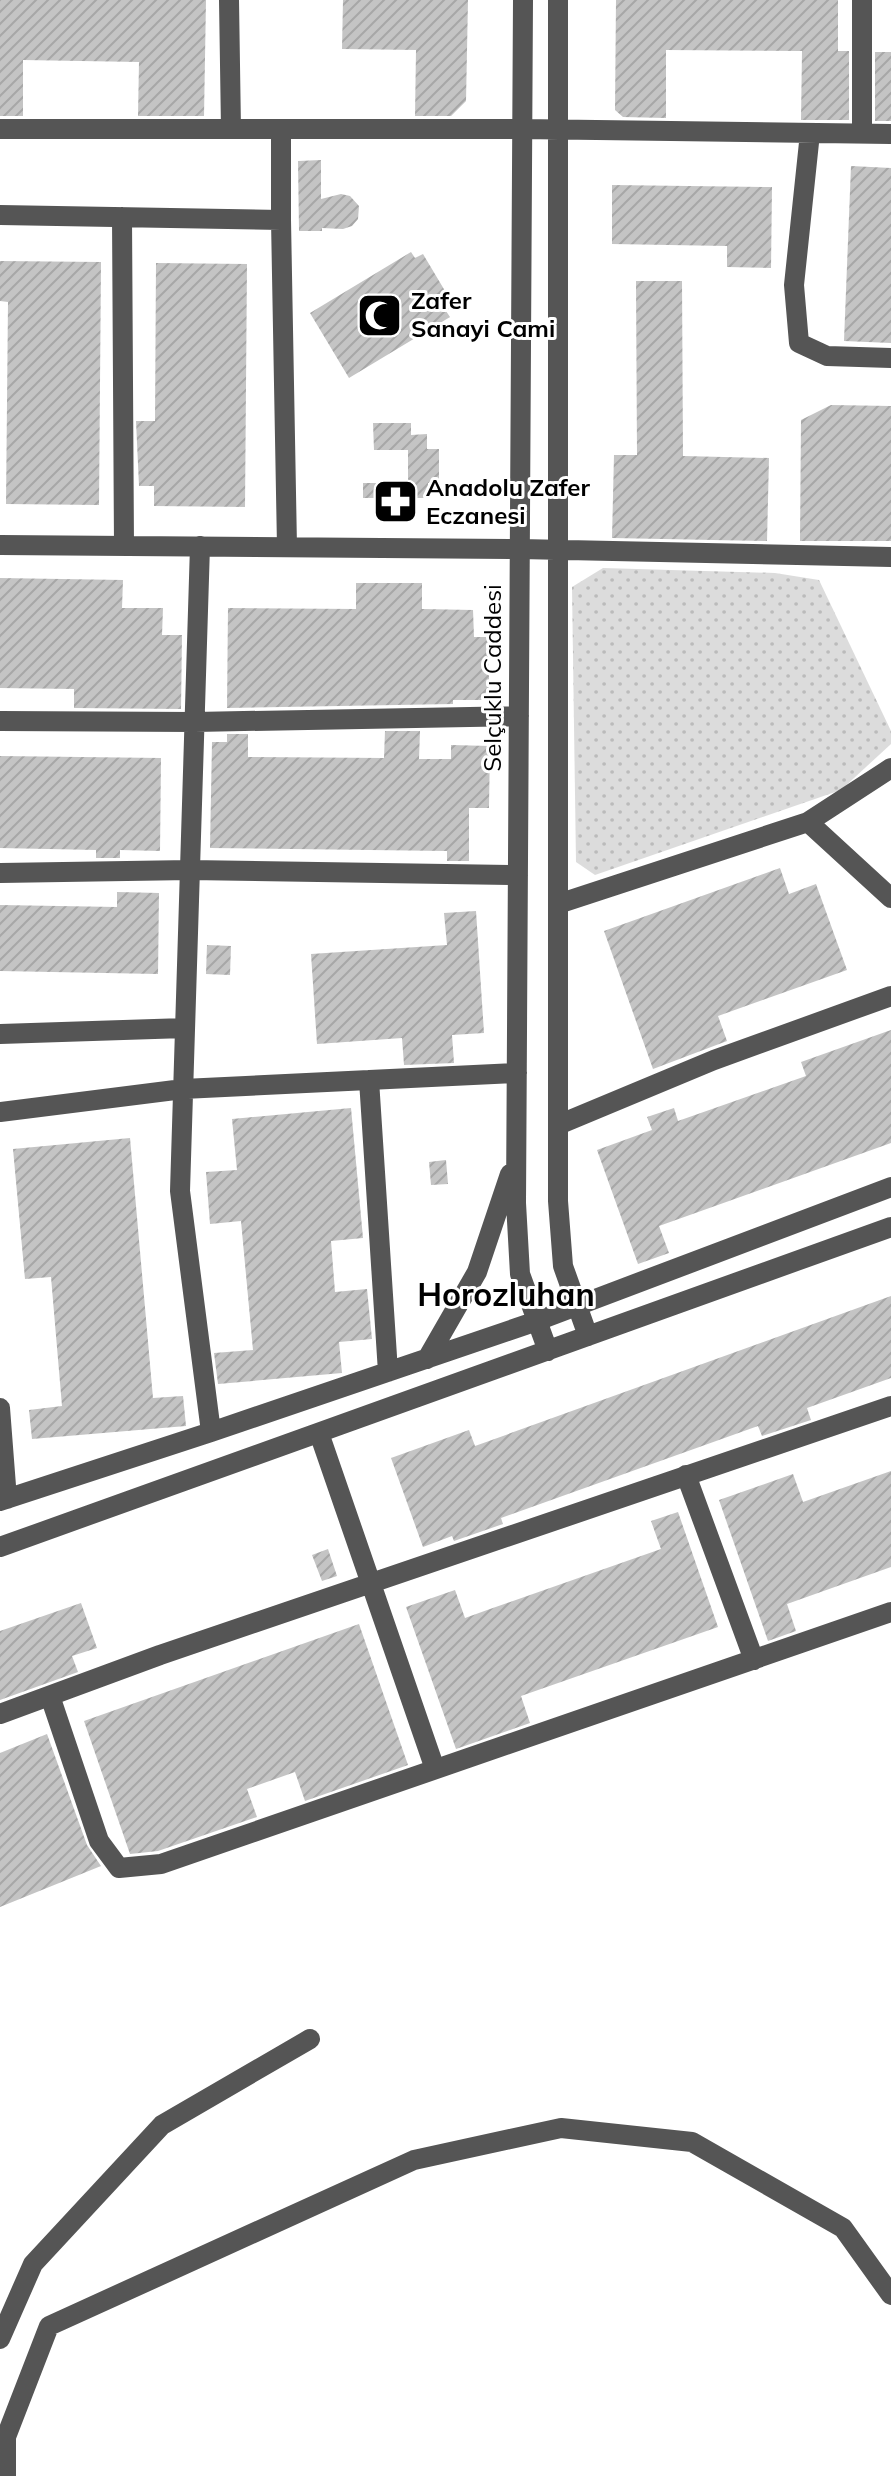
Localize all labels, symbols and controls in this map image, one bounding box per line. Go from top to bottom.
place label: Zafer Sanayi Cami [411,285,555,343]
mosque icon: Zafer Sanayi Cami [356,291,404,339]
place label: Anadolu Zafer Eczanesi [426,472,590,530]
pharmacy icon: Anadolu Zafer Eczanesi [371,478,419,526]
street label: Selçuklu Caddesi [477,584,507,772]
district label: Horozluhan [417,1274,595,1314]

